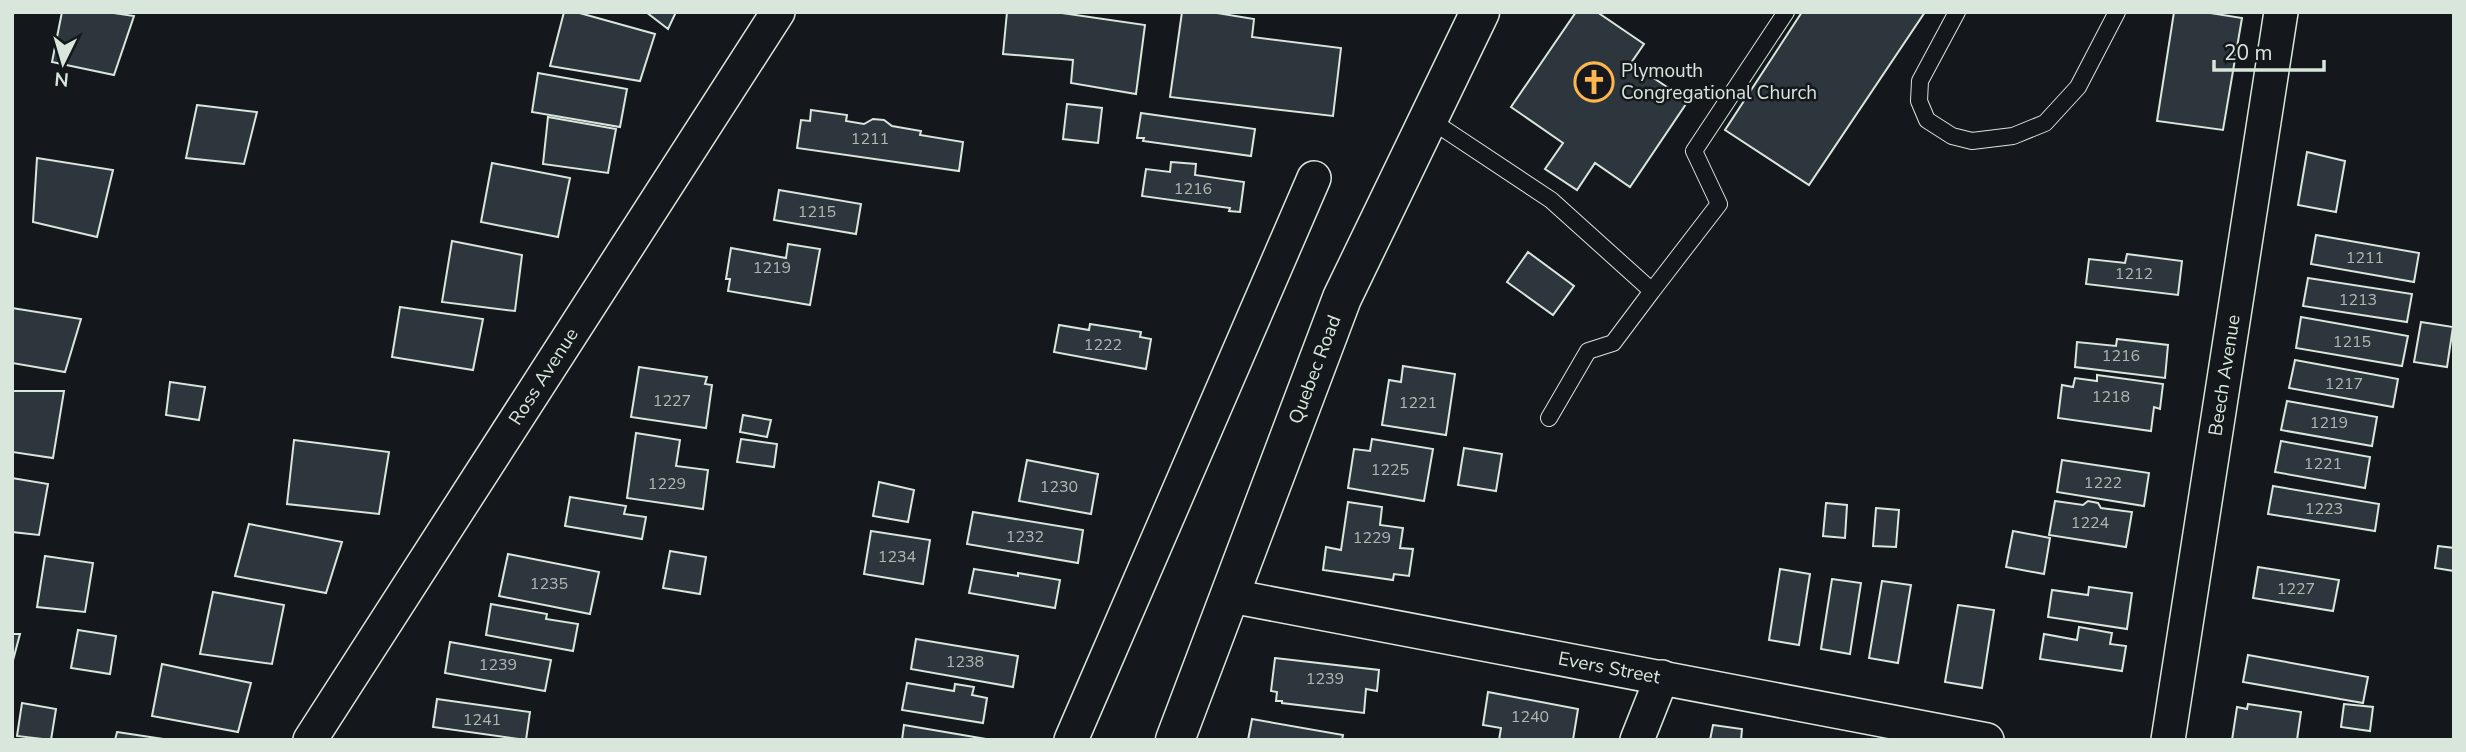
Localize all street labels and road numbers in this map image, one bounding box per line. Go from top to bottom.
street label: Quebec Road [1283,311,1347,428]
street label: Beech Avenue [2202,313,2247,438]
street label: Ross Avenue [503,323,585,430]
street label: Evers Street [1556,646,1663,691]

